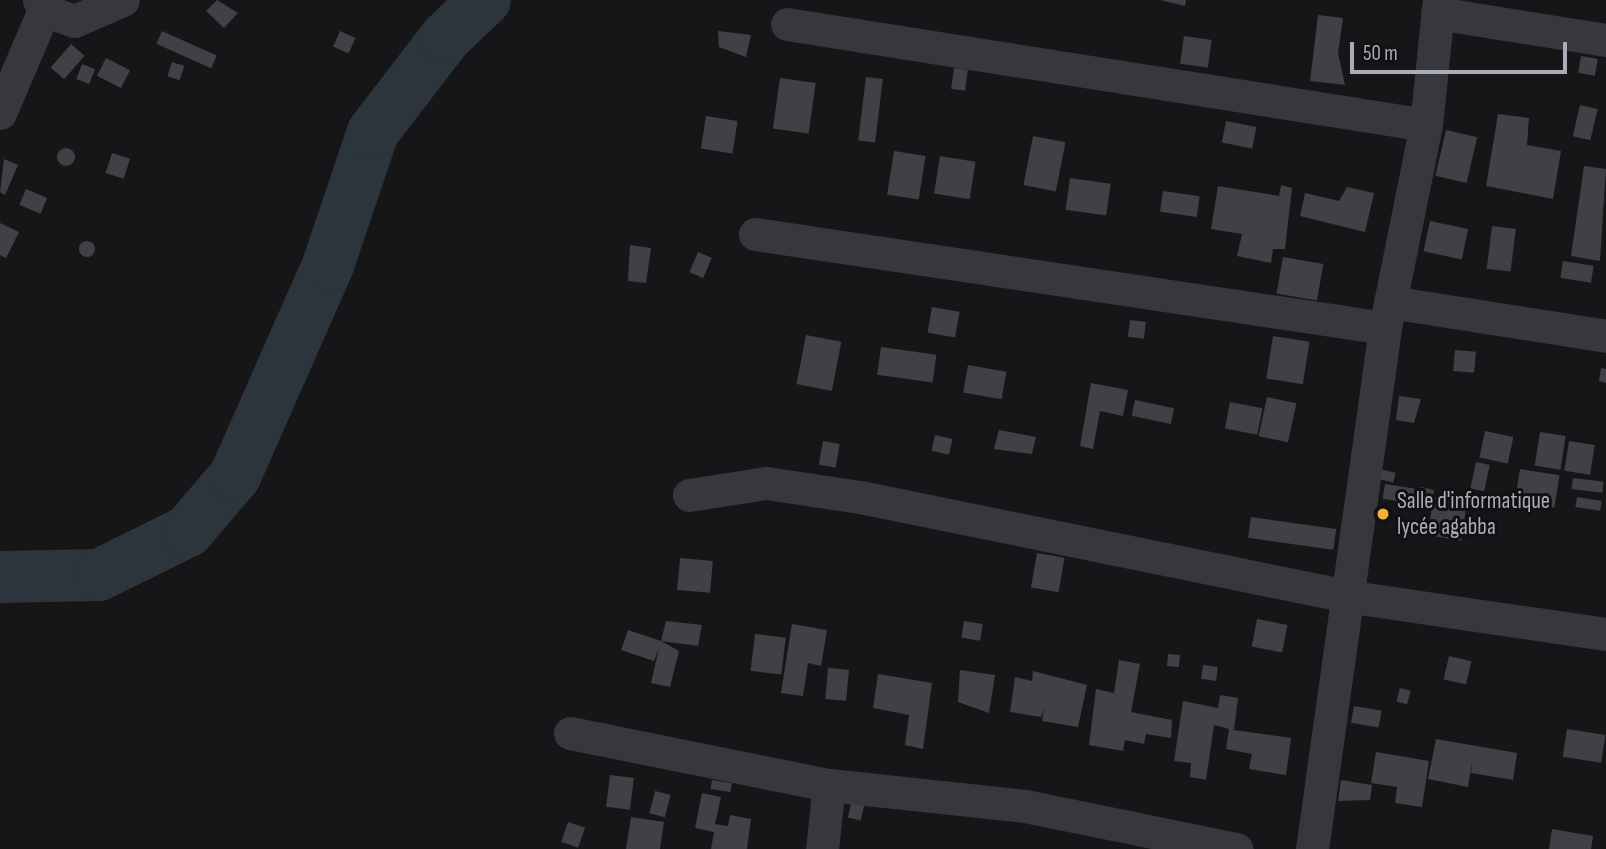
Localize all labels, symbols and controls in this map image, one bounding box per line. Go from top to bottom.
scale bar [1354,28,1571,72]
text: 50 m [1363,41,1398,66]
place label: Salle d'informatique lycée agabba [1397,487,1550,541]
marker: Salle d'informatique lycée agabba [1375,506,1391,522]

